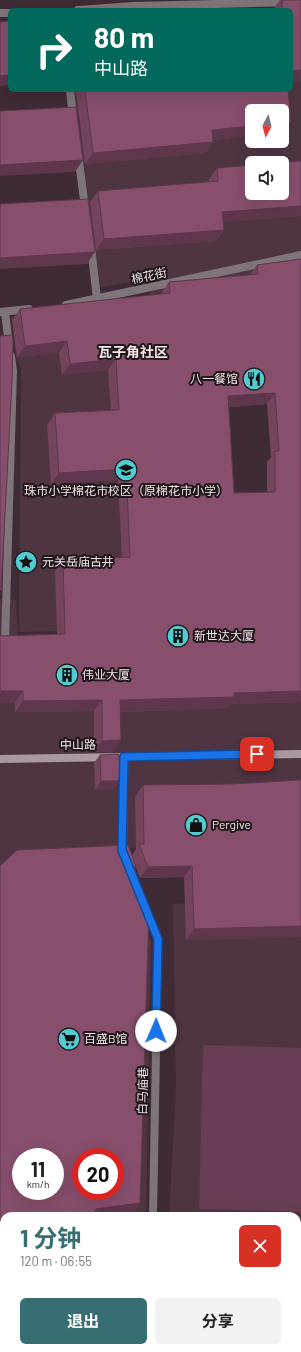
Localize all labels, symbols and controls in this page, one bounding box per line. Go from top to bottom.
text: 80 m [94,20,154,54]
icon: right [28,24,80,76]
text: 中山路 [94,57,148,79]
north arrow [245,104,289,148]
map controls [245,104,289,200]
button: sound [245,156,289,200]
street label: 棉花街 [130,264,168,286]
district label: 瓦子角社区 [98,343,168,360]
restaurant icon: 八一餐馆 [241,366,267,392]
place label: 八一餐馆 [190,371,238,385]
school or university icon: 珠市小学棉花市校区（原棉花市小学） [113,457,139,483]
place label: 珠市小学棉花市校区（原棉花市小学） [24,483,228,497]
place icon: 元关岳庙古井 [13,549,39,575]
place label: 元关岳庙古井 [42,554,114,568]
building icon: 新世达大厦 [165,623,191,649]
place label: 新世达大厦 [194,628,254,642]
building icon: 伟业大厦 [54,662,80,688]
place label: 伟业大厦 [82,667,130,681]
street label: 中山路 [60,737,96,751]
pin [240,737,274,771]
icon: arrive [246,743,268,765]
shop icon: Pergive [183,812,209,838]
place label: Pergive [212,817,251,831]
position arrow [135,1010,177,1052]
supermarket icon: 百盛B馆 [56,1026,82,1052]
place label: 百盛B馆 [84,1031,128,1045]
street label: 白马庙巷 [135,1067,149,1115]
speed limit sign: 20 [72,1148,124,1200]
text: 11 [31,1157,45,1181]
text: km/h [27,1178,49,1190]
text: 1 分钟 [20,1223,81,1252]
button: close [239,1225,281,1267]
text: 120 m · 06:55 [20,1253,92,1269]
button: 退出 [20,1298,147,1344]
button: 分享 [155,1298,281,1344]

